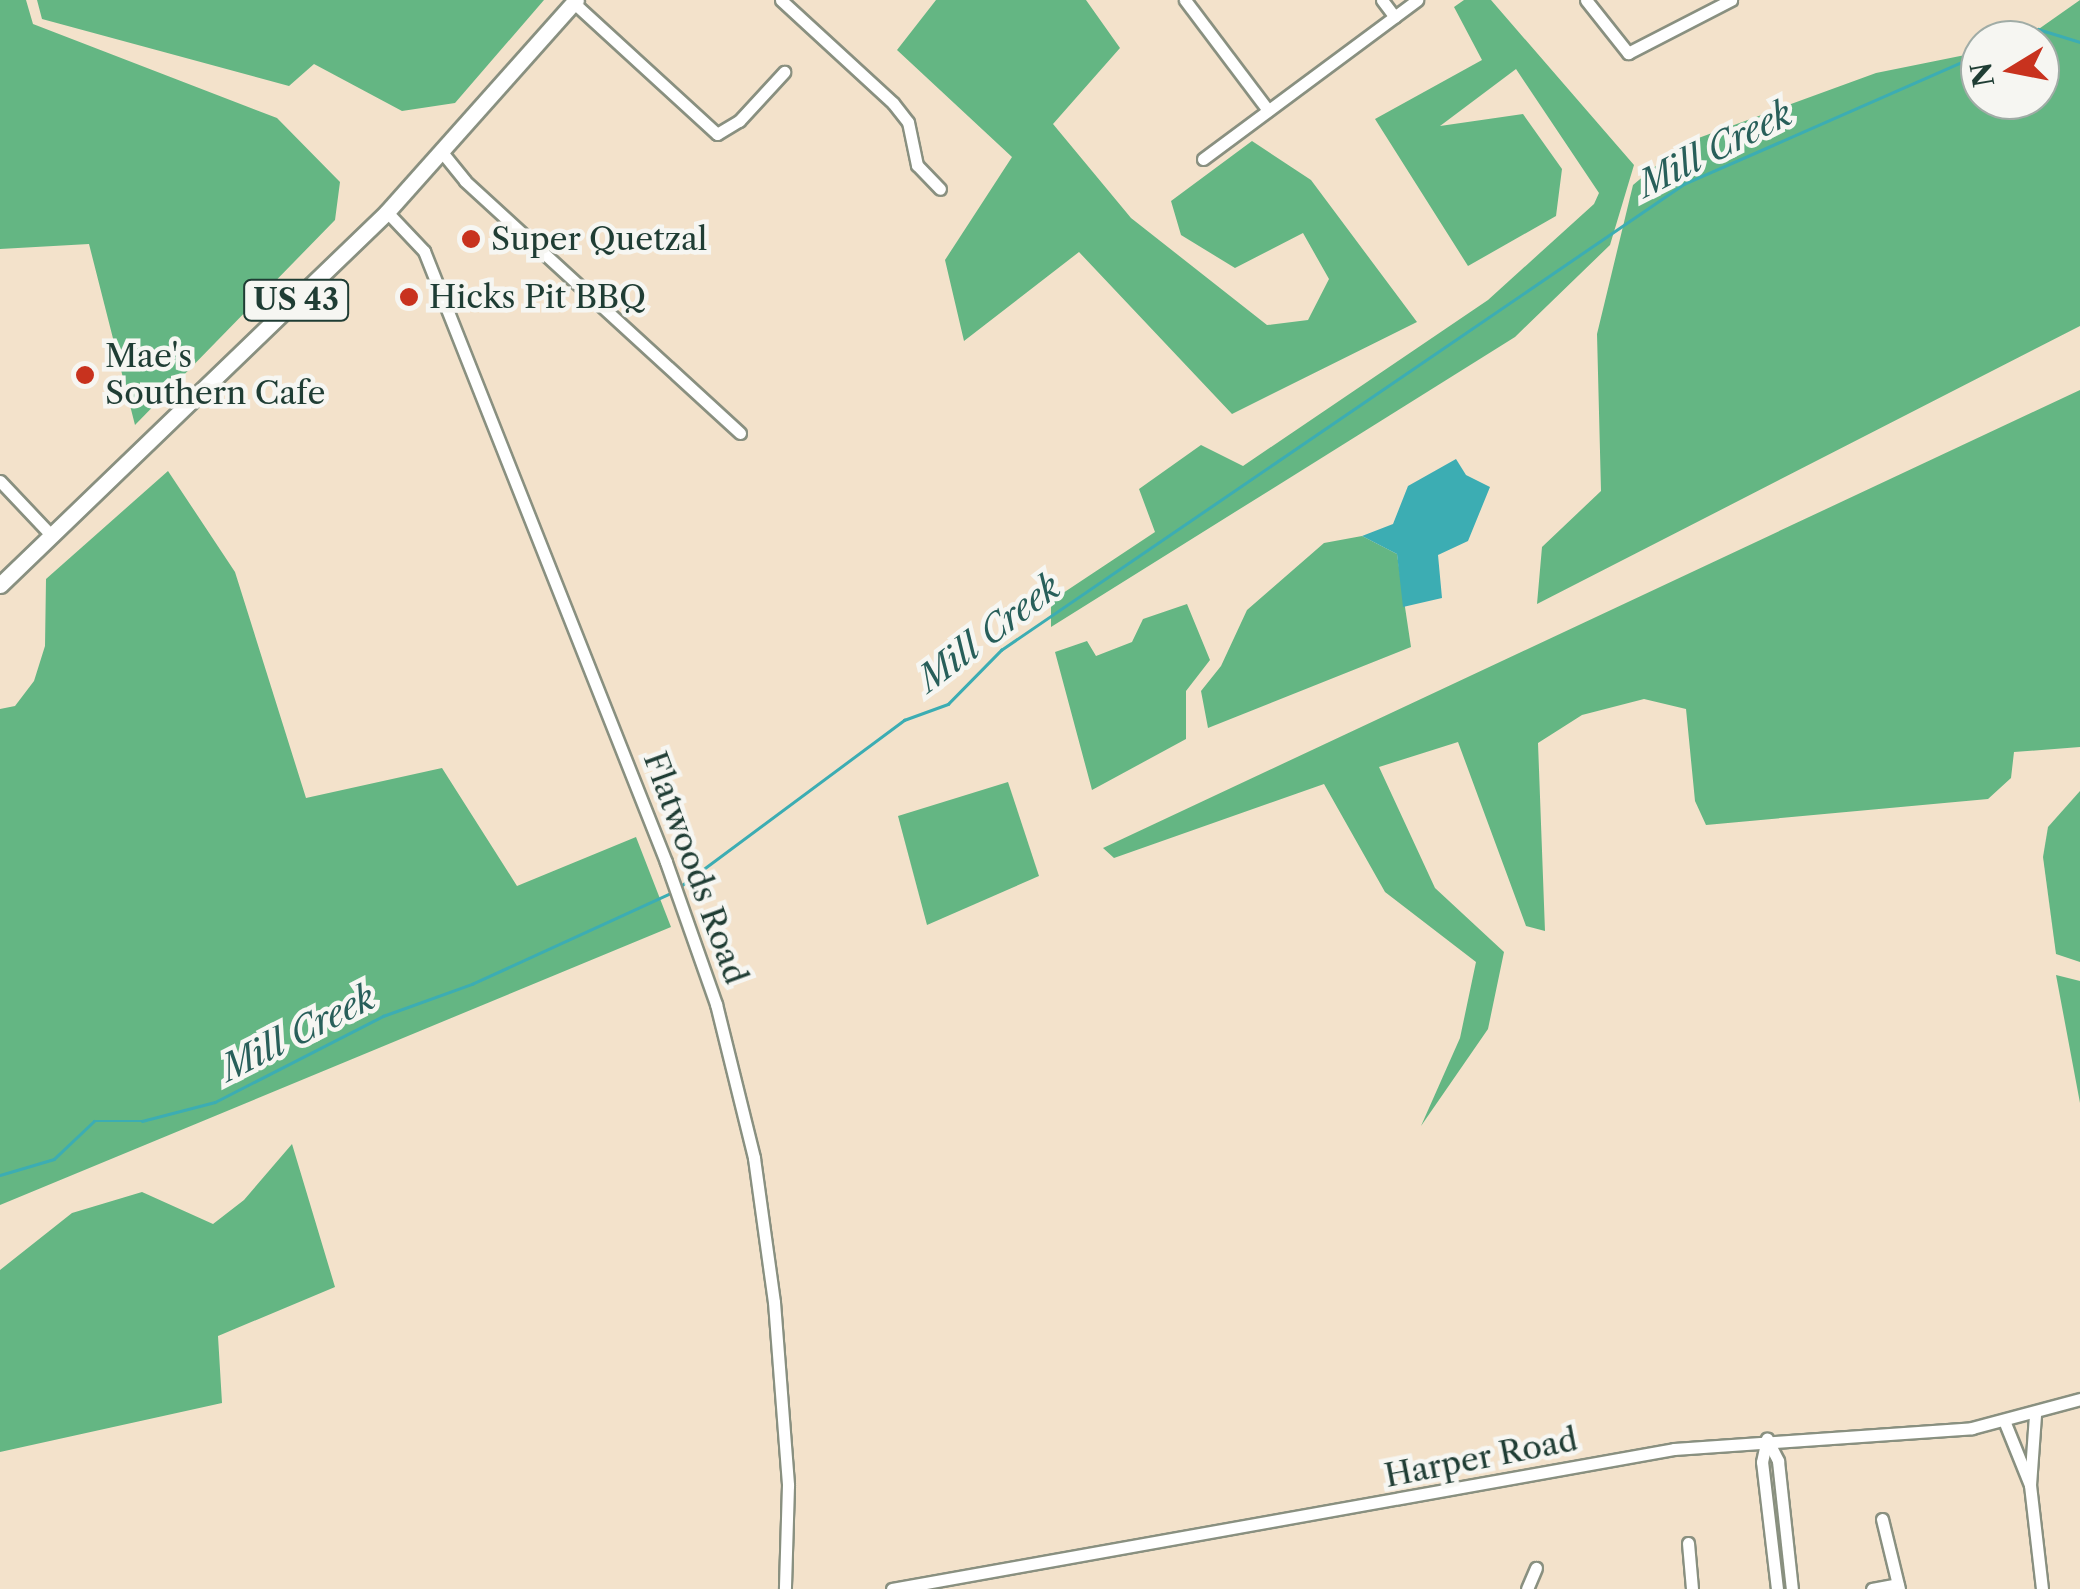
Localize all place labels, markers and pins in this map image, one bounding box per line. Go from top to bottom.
place label: Super Quetzal [491,220,708,258]
marker: Super Quetzal [460,228,482,250]
place label: Hicks Pit BBQ [429,278,646,316]
marker: Hicks Pit BBQ [398,286,420,308]
place label: Mae's Southern Cafe [105,338,325,413]
marker: Mae's Southern Cafe [74,364,96,386]

